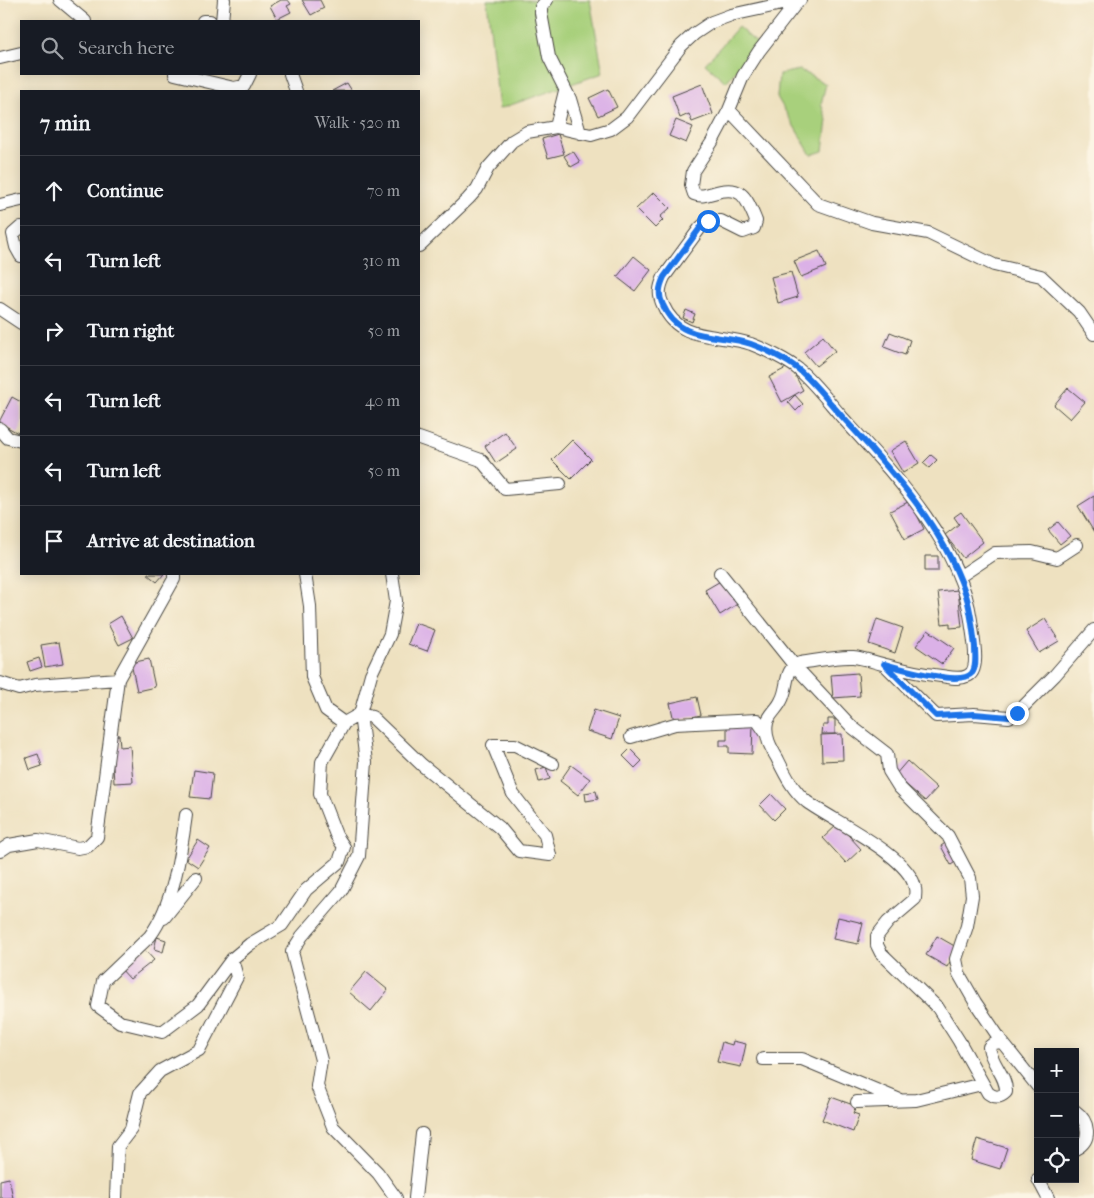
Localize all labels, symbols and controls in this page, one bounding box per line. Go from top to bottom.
search box [20,20,420,75]
icon: search [38,34,66,62]
text: Search here [78,37,174,59]
text: 7 min [40,111,91,135]
text: Walk · 520 m [315,113,400,132]
icon: ahead [40,177,68,205]
text: Continue [87,180,163,202]
text: 70 m [367,181,400,200]
route start [697,210,720,233]
icon: left [40,247,68,275]
text: Turn left [87,250,161,272]
text: 310 m [362,251,400,270]
icon: right [40,317,68,345]
text: Turn right [87,320,174,342]
text: 50 m [368,321,400,340]
icon: left [40,387,68,415]
text: Turn left [87,390,161,412]
text: 40 m [365,391,400,410]
icon: left [40,457,68,485]
text: Turn left [87,460,161,482]
text: 50 m [368,461,400,480]
icon: arrive [40,527,68,555]
text: Arrive at destination [87,530,255,552]
route end [1006,702,1029,725]
map controls [1034,1048,1079,1183]
button: + [1034,1048,1079,1093]
button: − [1034,1093,1079,1138]
button: locate [1034,1138,1079,1183]

